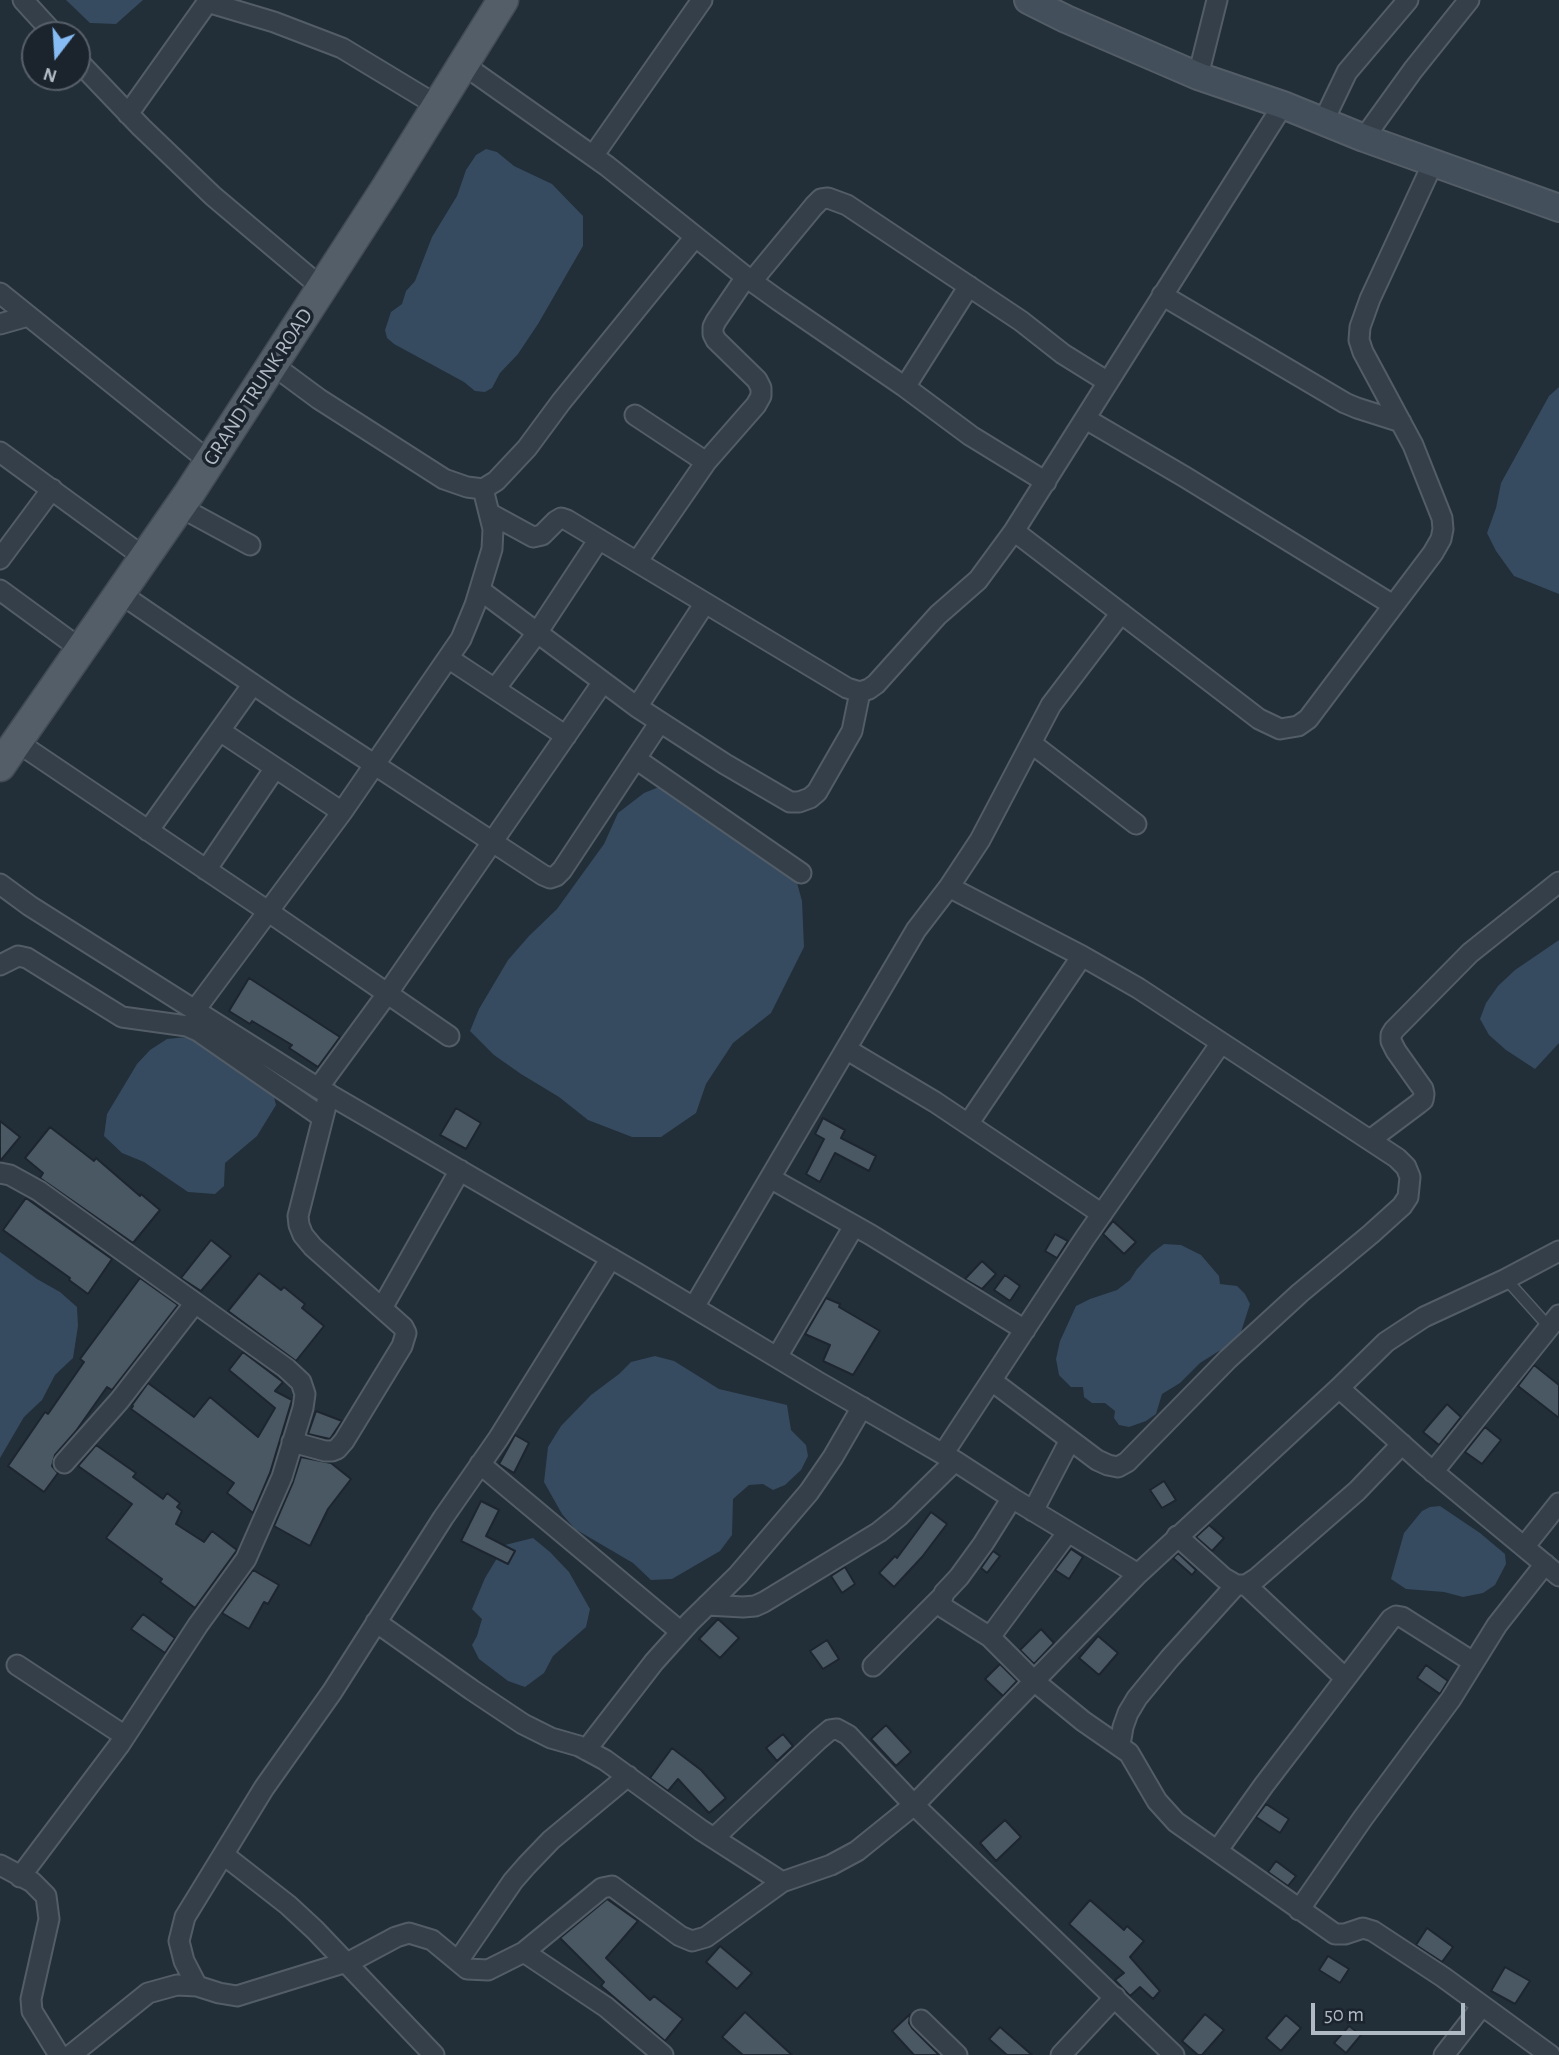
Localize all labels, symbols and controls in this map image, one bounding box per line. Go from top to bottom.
north arrow [21,21,91,91]
text: N [41,64,59,86]
street label: GRAND TRUNK ROAD [198,304,318,470]
scale bar [1314,1988,1468,2032]
text: 50 m [1324,2004,1364,2025]

